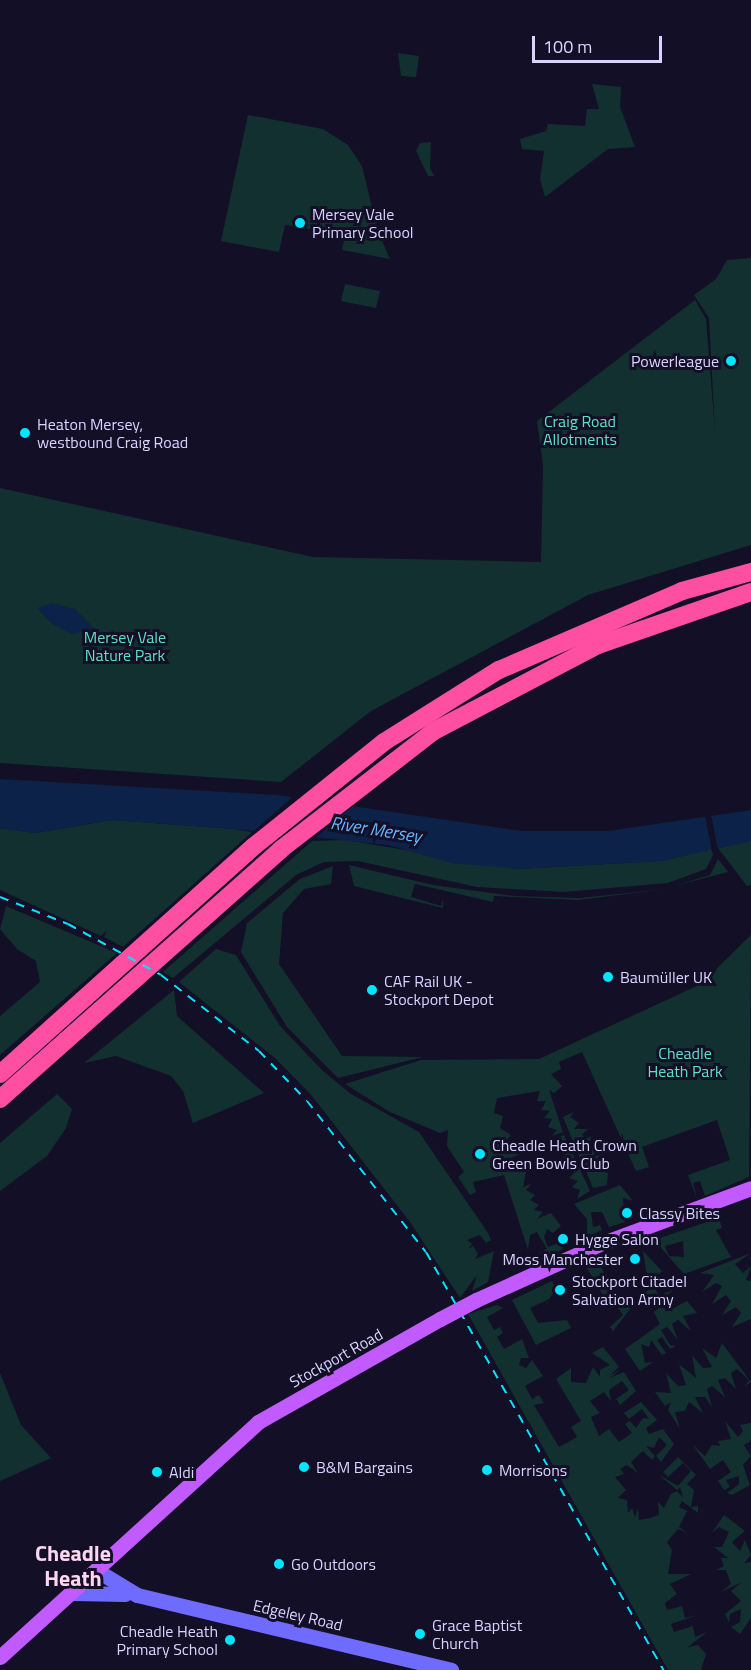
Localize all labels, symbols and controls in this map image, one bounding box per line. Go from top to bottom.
scale bar [535,24,666,62]
text: 100 m [543,33,592,60]
place label: Mersey Vale Primary School [312,204,414,242]
marker: Mersey Vale Primary School [293,216,307,230]
place label: Powerleague [631,351,719,371]
marker: Powerleague [724,354,738,368]
park label: Craig Road Allotments [543,411,617,449]
place label: Heaton Mersey, westbound Craig Road [37,414,188,452]
marker: Heaton Mersey, westbound Craig Road [18,426,32,440]
park label: Mersey Vale Nature Park [84,627,166,665]
water label: River Mersey [329,812,423,848]
place label: Baumüller UK [620,967,712,987]
marker: Baumüller UK [601,970,615,984]
place label: CAF Rail UK - Stockport Depot [384,971,494,1009]
marker: CAF Rail UK - Stockport Depot [365,983,379,997]
park label: Cheadle Heath Park [647,1043,723,1081]
place label: Cheadle Heath Crown Green Bowls Club [492,1135,637,1173]
marker: Cheadle Heath Crown Green Bowls Club [473,1147,487,1161]
place label: Classy Bites [639,1203,720,1223]
marker: Classy Bites [620,1206,634,1220]
place label: Hygge Salon [575,1229,659,1249]
marker: Hygge Salon [556,1232,570,1246]
place label: Moss Manchester [502,1249,623,1269]
marker: Moss Manchester [628,1252,642,1266]
place label: Stockport Citadel Salvation Army [572,1271,687,1309]
marker: Stockport Citadel Salvation Army [553,1283,567,1297]
street label: Stockport Road [286,1325,386,1391]
place label: B&M Bargains [316,1457,413,1477]
marker: B&M Bargains [297,1460,311,1474]
place label: Morrisons [499,1460,567,1480]
place label: Aldi [169,1462,194,1482]
marker: Morrisons [480,1463,494,1477]
marker: Aldi [150,1465,164,1479]
district label: Cheadle Heath [35,1540,111,1592]
place label: Go Outdoors [291,1554,376,1574]
marker: Go Outdoors [272,1557,286,1571]
street label: Edgeley Road [252,1595,344,1635]
place label: Grace Baptist Church [432,1615,522,1653]
place label: Cheadle Heath Primary School [116,1621,218,1659]
marker: Grace Baptist Church [413,1627,427,1641]
marker: Cheadle Heath Primary School [223,1633,237,1647]

